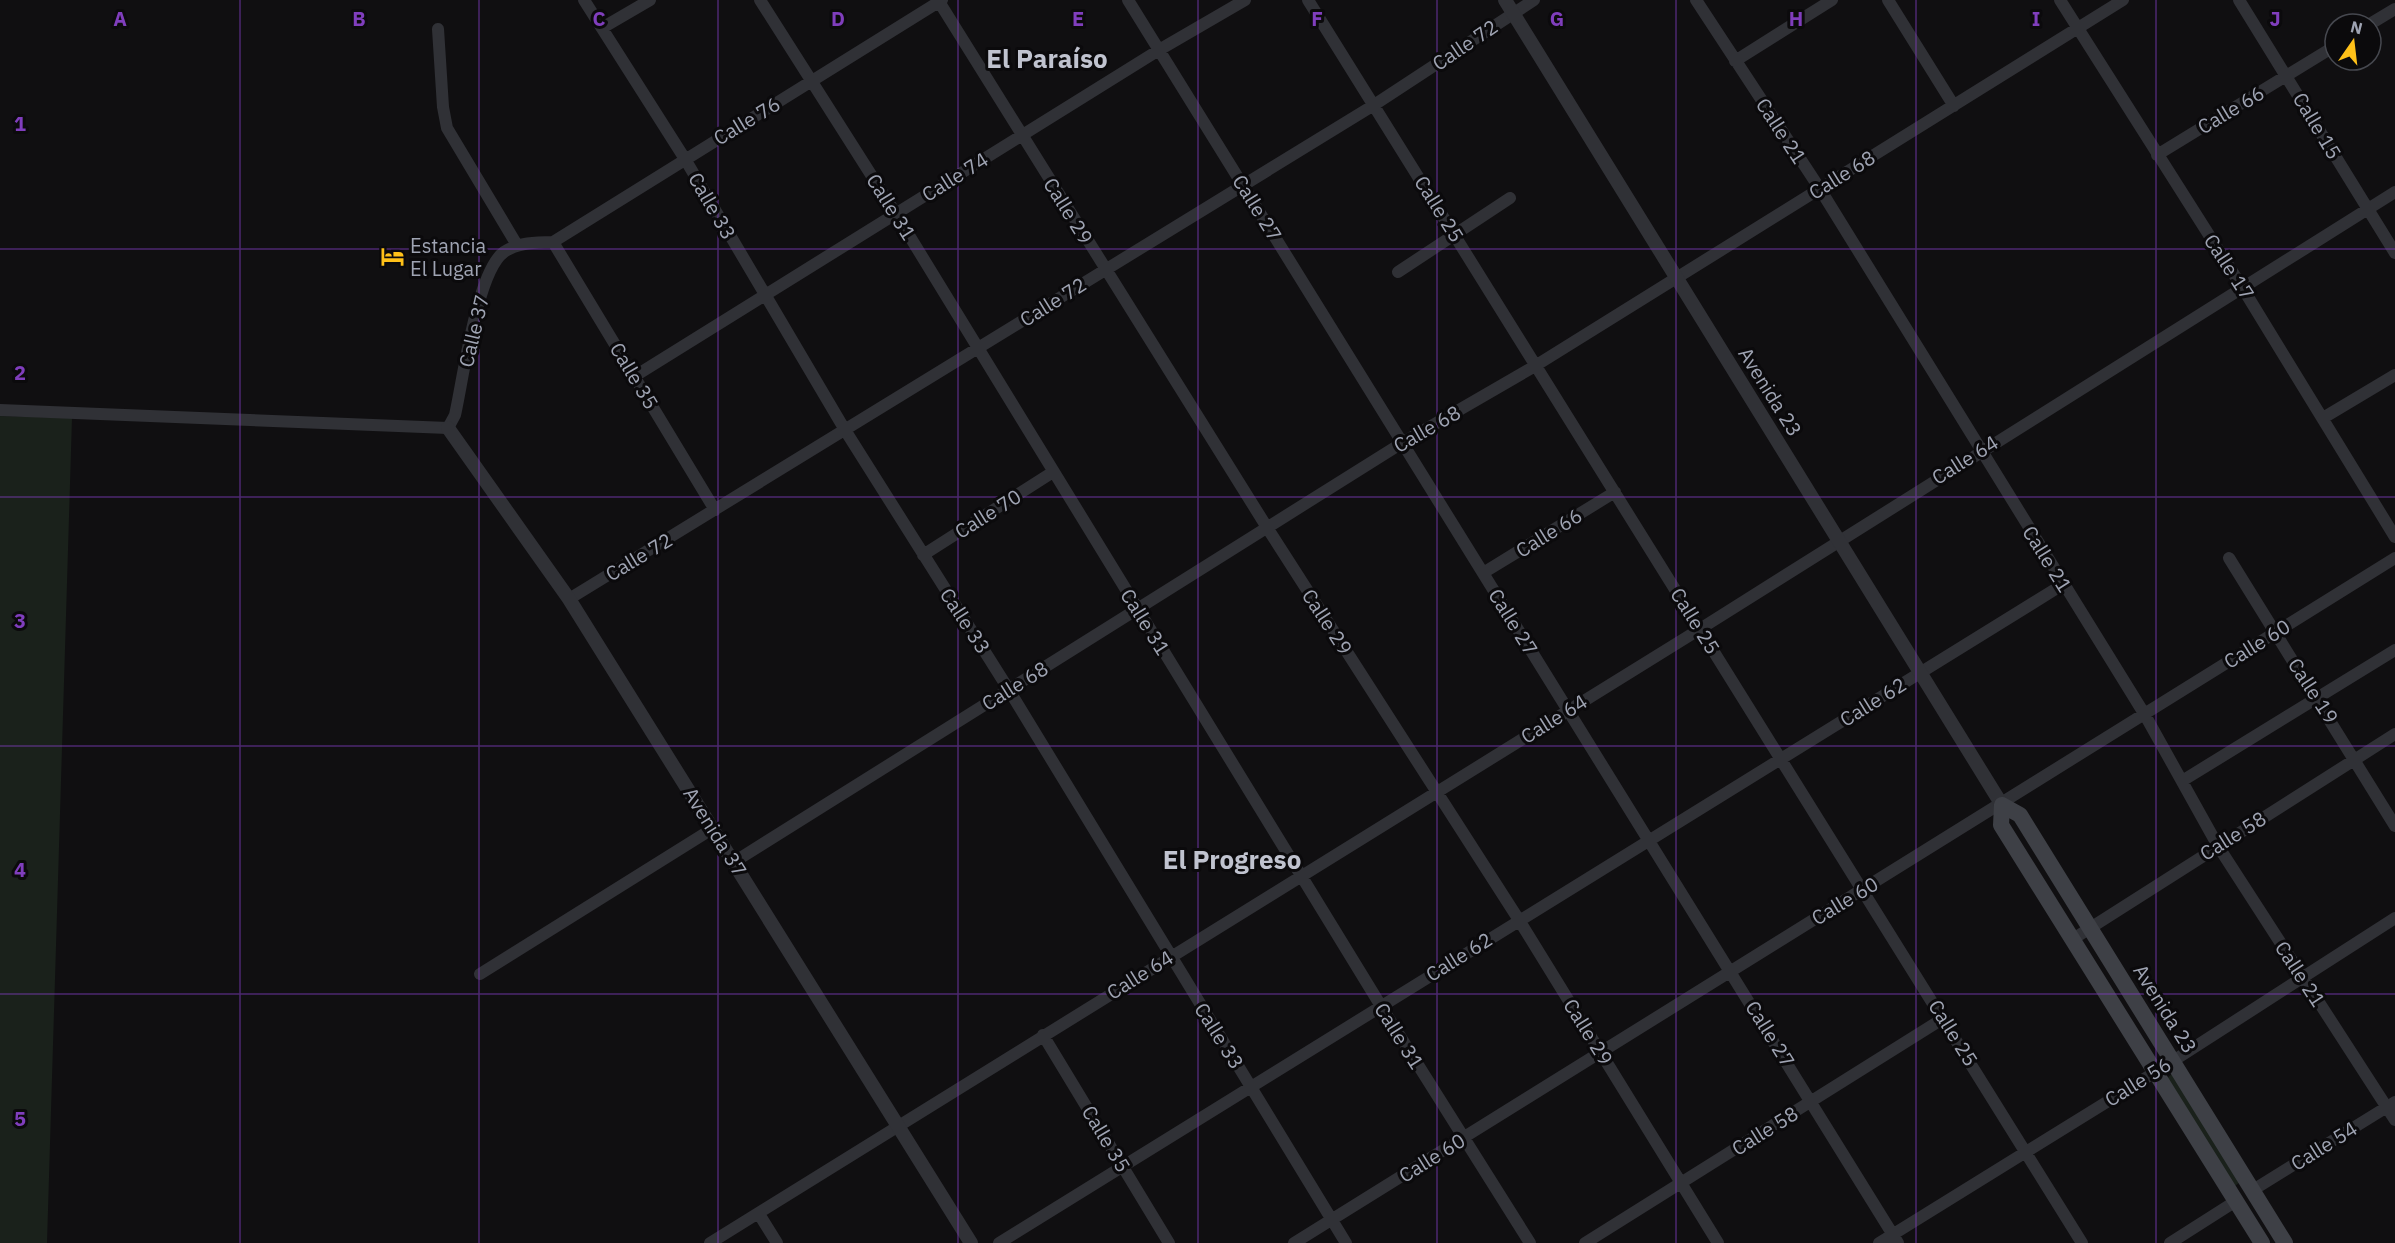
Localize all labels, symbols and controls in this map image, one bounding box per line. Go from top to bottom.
text: A [113,5,127,32]
text: B [352,5,366,32]
text: C [592,5,606,32]
text: D [831,5,845,32]
text: E [1072,5,1084,32]
text: F [1311,5,1323,32]
text: G [1550,5,1564,32]
text: H [1789,5,1803,32]
text: I [2032,5,2040,32]
text: J [2269,5,2281,32]
north arrow [2323,12,2383,72]
street label: Calle 72 [1427,13,1503,76]
text: N [2349,16,2365,39]
district label: El Paraíso [986,41,1108,75]
street label: Calle 66 [2192,79,2269,140]
street label: Calle 15 [2287,87,2348,164]
street label: Calle 76 [708,90,785,151]
street label: Calle 21 [1750,93,1813,169]
text: 1 [14,110,26,137]
street label: Calle 68 [1803,144,1880,206]
street label: Calle 74 [916,146,993,208]
street label: Calle 33 [682,167,743,244]
street label: Calle 31 [860,168,922,245]
street label: Calle 27 [1226,169,1288,246]
street label: Calle 25 [1408,170,1470,247]
street label: Calle 29 [1037,172,1099,249]
street label: Calle 17 [2198,229,2261,305]
place label: Estancia El Lugar [410,232,486,282]
hotel icon: Estancia El Lugar [379,244,405,270]
street label: Calle 72 [1014,271,1091,333]
street label: Calle 37 [452,292,495,370]
street label: Calle 35 [604,337,665,414]
street label: Avenida 23 [1732,342,1808,441]
text: 2 [14,359,26,386]
street label: Calle 68 [1388,398,1465,459]
street label: Calle 64 [1926,429,2003,491]
street label: Calle 70 [949,483,1026,545]
street label: Calle 66 [1510,502,1587,564]
street label: Calle 21 [2016,520,2078,597]
street label: Calle 72 [600,526,677,587]
street label: Calle 25 [1664,582,1726,659]
street label: Calle 33 [934,583,997,659]
street label: Calle 31 [1114,583,1176,660]
street label: Calle 27 [1482,583,1544,660]
street label: Calle 29 [1296,584,1359,660]
text: 3 [14,607,26,634]
street label: Calle 60 [2218,613,2295,675]
street label: Calle 19 [2282,653,2345,729]
street label: Calle 68 [976,655,1053,717]
street label: Calle 62 [1834,671,1911,733]
street label: Calle 64 [1515,688,1592,750]
street label: Avenida 37 [677,782,753,881]
street label: Calle 58 [2194,805,2271,867]
district label: El Progreso [1163,842,1301,876]
text: 4 [14,856,26,883]
street label: Calle 60 [1806,870,1883,931]
street label: Calle 62 [1420,926,1497,988]
street label: Calle 21 [2269,936,2332,1012]
street label: Calle 64 [1101,944,1178,1006]
street label: Avenida 23 [2127,959,2203,1058]
street label: Calle 29 [1557,993,1619,1070]
street label: Calle 25 [1922,994,1984,1071]
street label: Calle 27 [1739,995,1801,1072]
street label: Calle 33 [1188,997,1250,1074]
street label: Calle 31 [1368,997,1430,1074]
street label: Calle 56 [2099,1051,2176,1113]
street label: Calle 35 [1076,1100,1137,1177]
street label: Calle 58 [1726,1100,1803,1162]
text: 5 [14,1105,26,1132]
street label: Calle 54 [2285,1115,2362,1177]
street label: Calle 60 [1393,1127,1470,1189]

